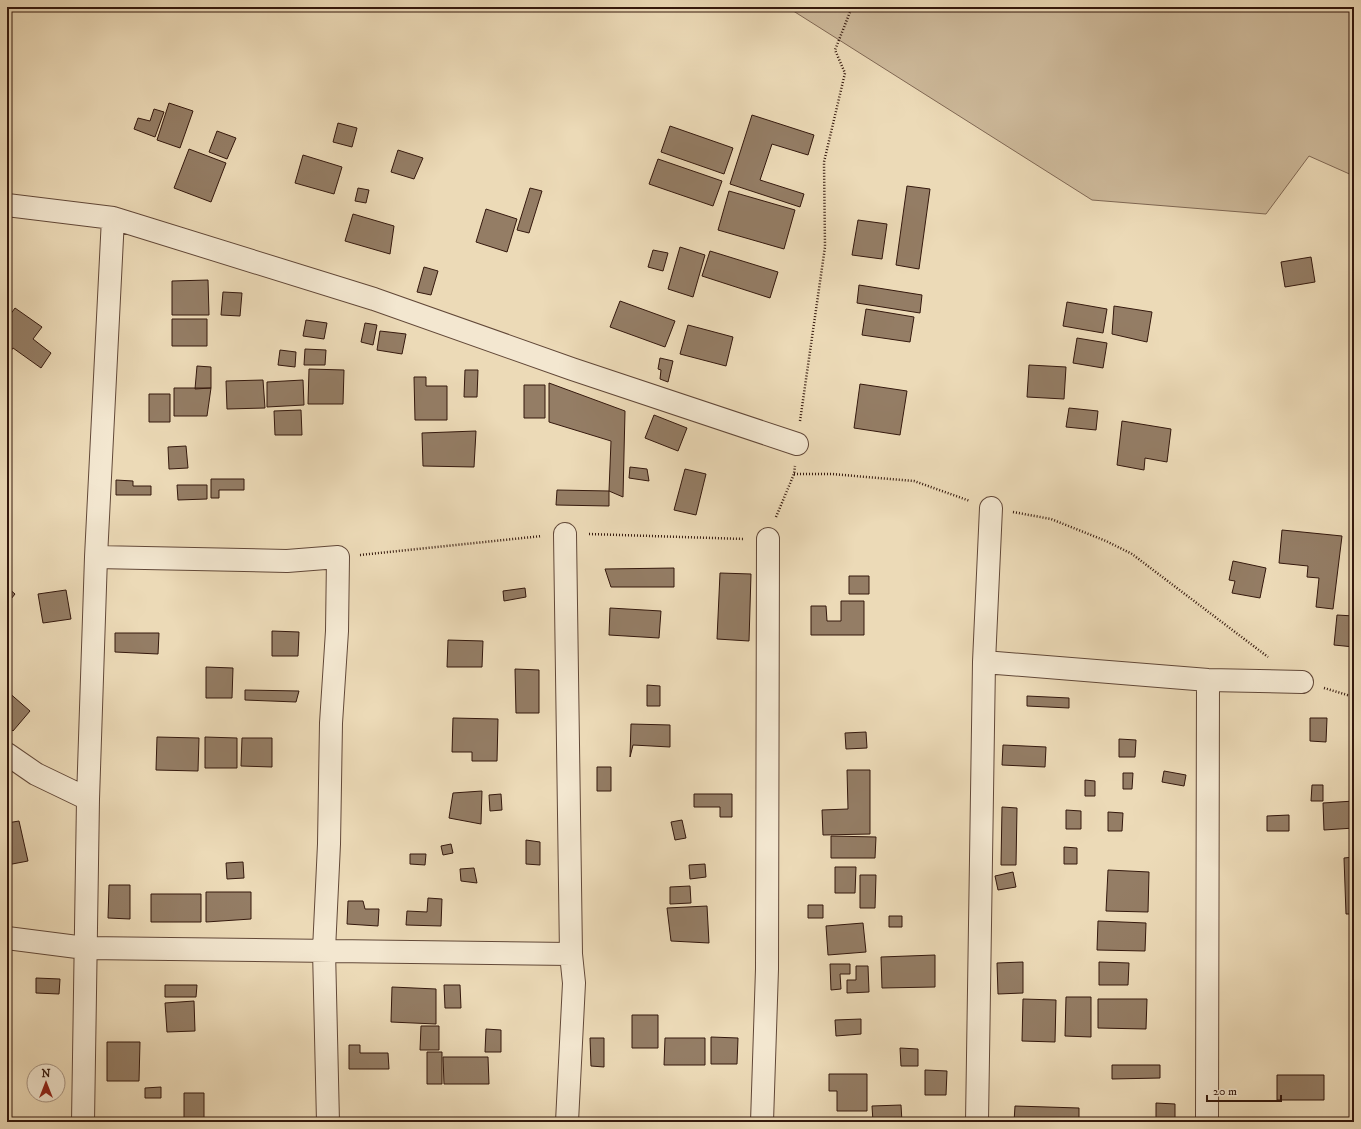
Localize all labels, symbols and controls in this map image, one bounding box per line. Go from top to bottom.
north arrow [26,1063,66,1103]
text: N [41,1067,51,1081]
scale bar [1207,1077,1281,1103]
text: 20 m [1213,1084,1237,1099]

